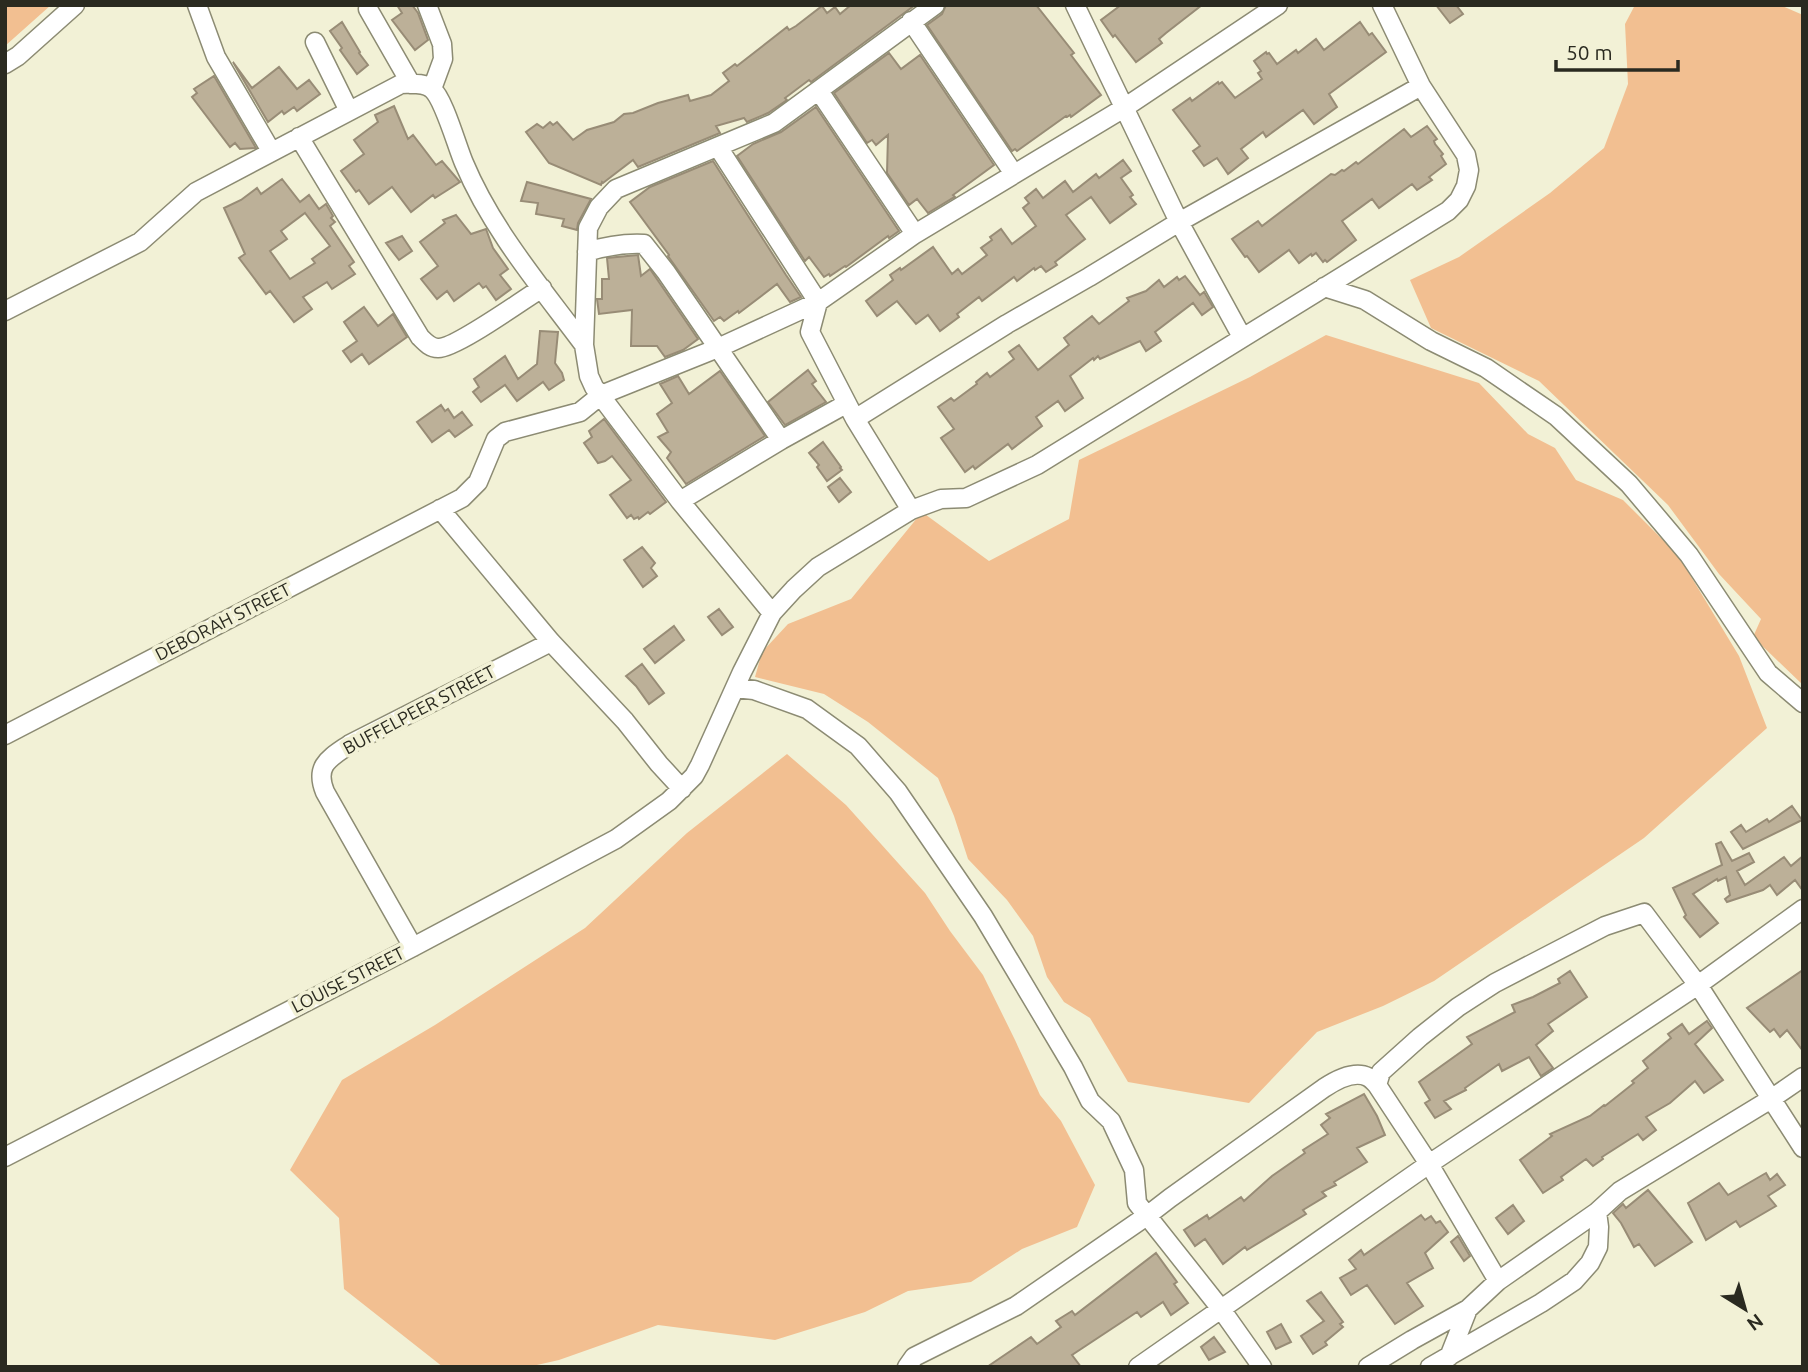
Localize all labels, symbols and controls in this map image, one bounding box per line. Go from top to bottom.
scale bar [1556,28,1678,72]
text: 50 m [1566,40,1613,64]
street label: DEBORAH STREET [152,578,294,664]
street label: BUFFELPEER STREET [339,661,498,758]
street label: LOUISE STREET [288,942,407,1016]
north arrow [1710,1274,1780,1344]
text: N [1743,1310,1768,1336]

